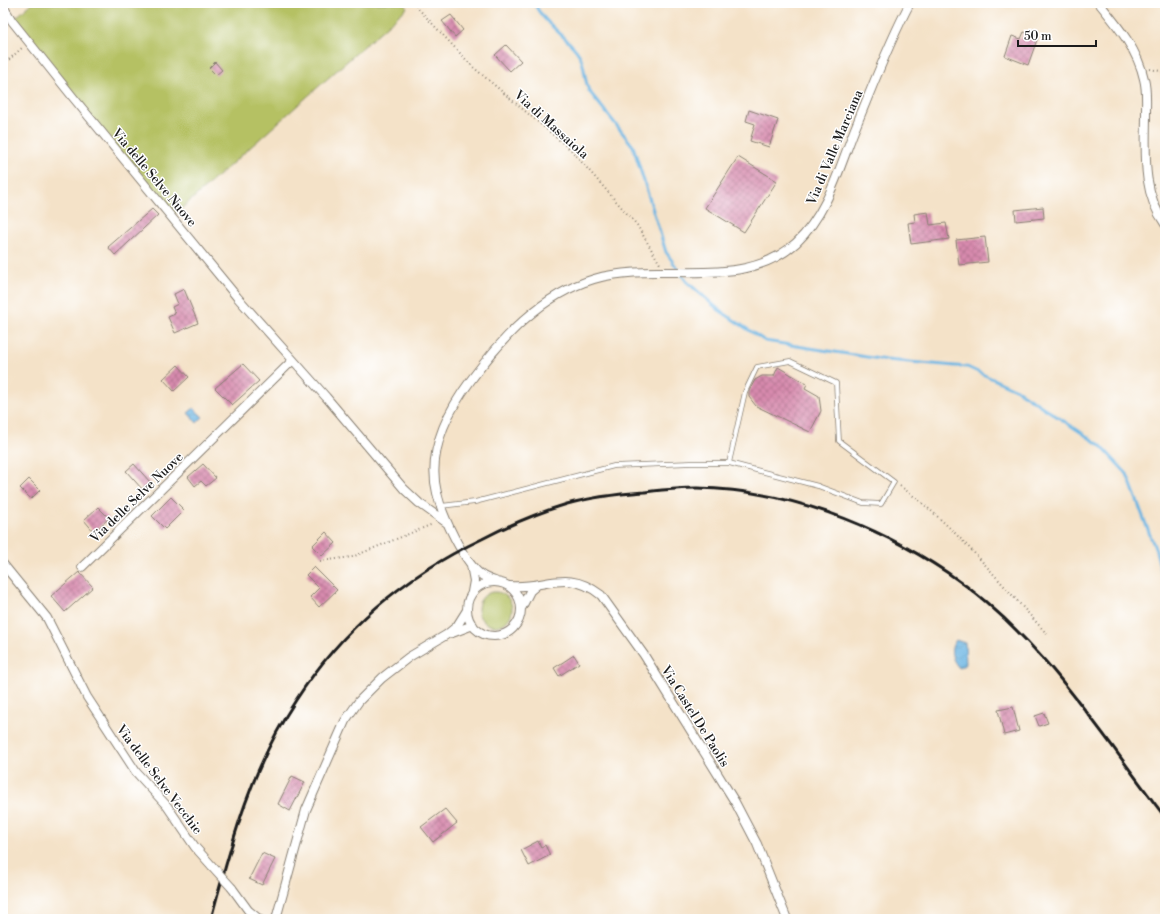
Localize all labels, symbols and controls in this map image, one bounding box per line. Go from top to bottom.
scale bar [1018,22,1096,48]
text: 50 m [1024,29,1052,44]
street label: Via di Massaiola [510,87,592,163]
street label: Via di Valle Marciana [803,87,867,208]
street label: Via delle Selve Nuove [108,125,200,230]
street label: Via delle Selve Nuove [86,449,187,547]
street label: Via Castel De Paolis [657,662,733,770]
street label: Via delle Selve Vecchie [112,721,206,838]

